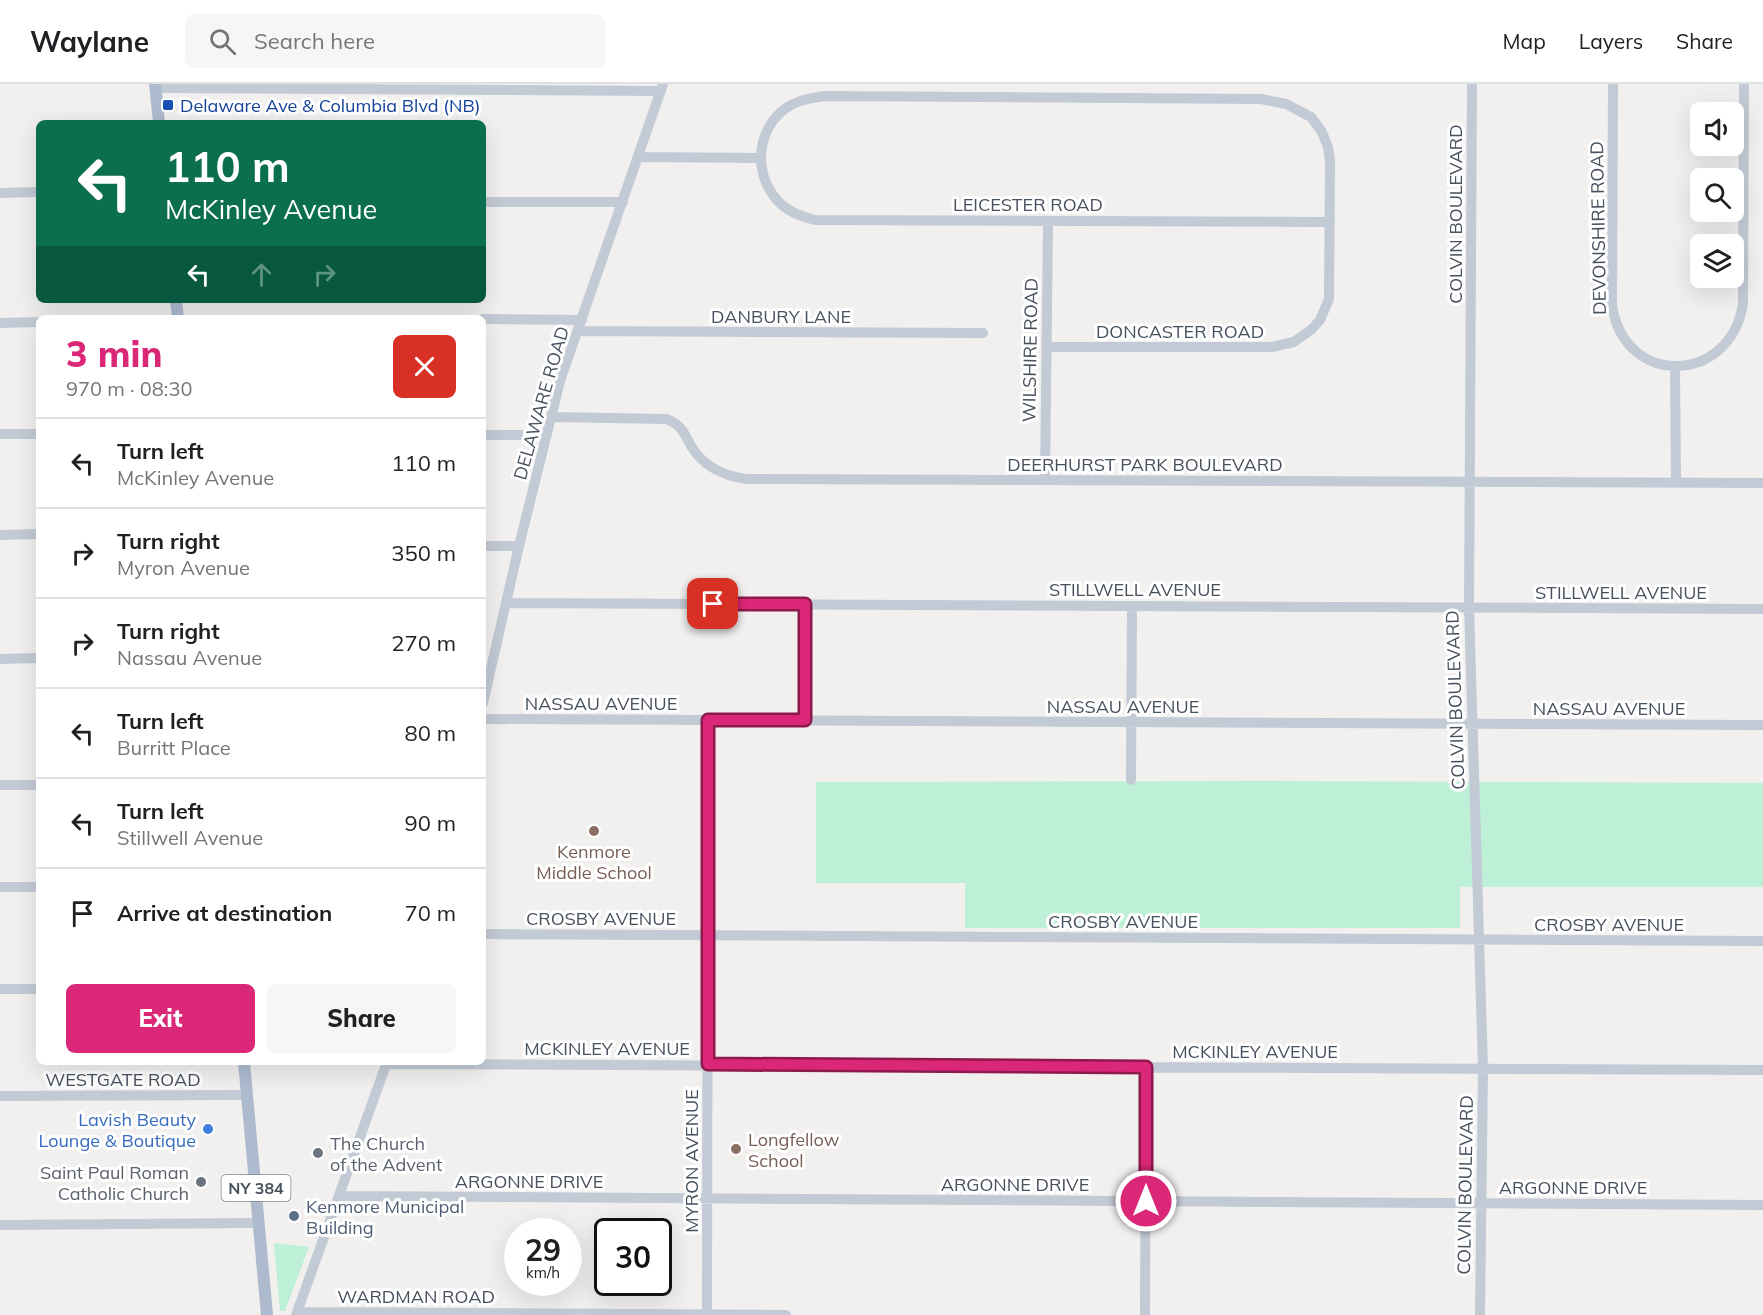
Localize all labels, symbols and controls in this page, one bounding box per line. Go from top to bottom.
search box [185,14,605,68]
text: Waylane [30,24,149,59]
icon: search [206,25,239,58]
text: Search here [254,27,375,55]
text: Map [1503,28,1546,54]
text: Layers [1579,28,1643,54]
text: Share [1676,28,1733,54]
place label: Delaware Ave & Columbia Blvd (NB) [180,94,480,117]
marker: Delaware Ave & Columbia Blvd (NB) [161,98,175,112]
map controls [1690,102,1744,288]
button: sound [1690,102,1744,156]
street label: COLVIN BOULEVARD [1444,124,1467,304]
text: 110 m [165,140,290,193]
street label: DEVONSHIRE ROAD [1585,141,1611,315]
icon: left [66,144,144,222]
button: search [1690,168,1744,222]
text: McKinley Avenue [165,192,377,226]
street label: LEICESTER ROAD [953,193,1103,216]
button: layers [1690,234,1744,288]
icon: left [182,258,215,291]
icon: ahead [245,258,278,291]
icon: right [308,258,341,291]
street label: WILSHIRE ROAD [1017,278,1043,422]
street label: DANBURY LANE [711,305,851,328]
street label: DONCASTER ROAD [1096,320,1264,343]
street label: DELAWARE ROAD [508,324,574,482]
text: 3 min [66,331,162,376]
button: close [393,335,456,398]
text: 970 m · 08:30 [66,376,192,401]
text: Turn left [117,437,204,465]
icon: left [66,447,99,480]
text: 110 m [391,449,456,477]
street label: DEERHURST PARK BOULEVARD [1007,453,1283,476]
text: McKinley Avenue [117,465,274,490]
text: Turn right [117,527,220,555]
icon: right [66,537,99,570]
text: 350 m [391,539,456,567]
text: Myron Avenue [117,555,250,580]
pin [687,578,738,629]
street label: STILLWELL AVENUE [1049,578,1221,601]
street label: STILLWELL AVENUE [1535,581,1707,604]
icon: arrive [696,587,729,620]
street label: COLVIN BOULEVARD [1440,610,1470,790]
text: Turn right [117,617,220,645]
icon: right [66,627,99,660]
text: 270 m [391,629,456,657]
text: Nassau Avenue [117,645,262,670]
street label: NASSAU AVENUE [525,692,677,715]
street label: NASSAU AVENUE [1047,695,1199,718]
street label: NASSAU AVENUE [1533,697,1685,720]
text: Turn left [117,707,204,735]
icon: left [66,717,99,750]
text: 80 m [405,719,456,747]
text: Burritt Place [117,735,231,760]
text: Turn left [117,797,204,825]
icon: left [66,807,99,840]
text: 90 m [405,809,456,837]
marker: Kenmore Middle School [587,824,601,838]
text: Stillwell Avenue [117,825,263,850]
place label: Kenmore Middle School [536,840,652,884]
icon: arrive [66,897,99,930]
text: Arrive at destination [117,899,332,927]
text: 70 m [405,899,456,927]
street label: CROSBY AVENUE [526,907,676,930]
street label: CROSBY AVENUE [1048,910,1198,933]
street label: CROSBY AVENUE [1534,913,1684,936]
button: Exit [66,984,255,1053]
button: Share [267,984,456,1053]
street label: MCKINLEY AVENUE [524,1037,690,1060]
street label: MCKINLEY AVENUE [1172,1040,1338,1063]
street label: WESTGATE ROAD [45,1068,201,1091]
street label: MYRON AVENUE [680,1089,703,1233]
street label: COLVIN BOULEVARD [1452,1095,1478,1275]
place label: Lavish Beauty Lounge & Boutique [38,1108,196,1152]
marker: Lavish Beauty Lounge & Boutique [201,1122,215,1136]
place label: Longfellow School [748,1128,840,1172]
place label: The Church of the Advent [330,1132,442,1176]
marker: Longfellow School [729,1142,743,1156]
marker: The Church of the Advent [311,1146,325,1160]
place label: Saint Paul Roman Catholic Church [40,1161,189,1205]
position arrow [1114,1169,1178,1233]
street label: ARGONNE DRIVE [455,1170,603,1193]
street label: ARGONNE DRIVE [941,1173,1089,1196]
marker: Saint Paul Roman Catholic Church [194,1175,208,1189]
road number: NY 384 [222,1175,290,1201]
street label: ARGONNE DRIVE [1499,1176,1647,1199]
place label: Kenmore Municipal Building [306,1195,464,1239]
marker: Kenmore Municipal Building [287,1209,301,1223]
speed limit sign: 30 [594,1218,672,1296]
text: 29 [525,1231,561,1269]
text: km/h [526,1263,560,1282]
street label: WARDMAN ROAD [337,1285,495,1308]

